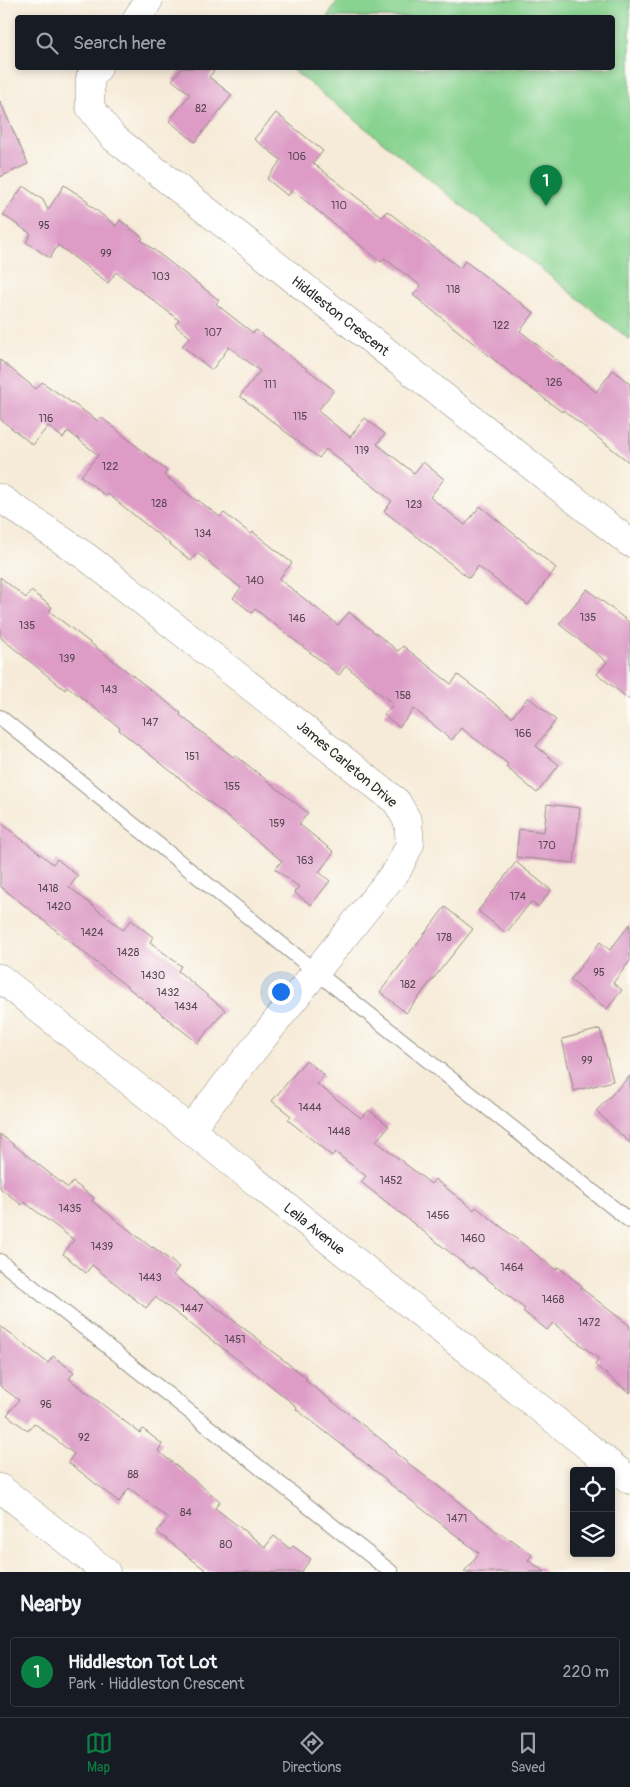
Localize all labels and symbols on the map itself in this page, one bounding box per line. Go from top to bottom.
house number: 82 [195,102,207,115]
house number: 106 [288,150,306,163]
pin: 1 [530,165,562,206]
house number: 110 [331,199,347,212]
house number: 95 [38,219,50,232]
house number: 99 [100,247,112,260]
house number: 103 [152,270,170,283]
street label: Hiddleston Crescent [288,272,393,360]
house number: 118 [446,283,461,296]
house number: 122 [493,319,509,332]
house number: 107 [204,326,222,339]
house number: 126 [546,376,562,389]
house number: 111 [264,378,276,391]
house number: 115 [293,410,307,423]
house number: 116 [38,412,54,425]
house number: 119 [355,444,369,457]
house number: 122 [102,460,118,473]
house number: 128 [151,497,167,510]
house number: 123 [406,498,422,511]
house number: 134 [195,527,212,540]
house number: 140 [246,574,264,587]
house number: 135 [580,611,596,624]
house number: 146 [288,612,306,625]
house number: 135 [19,619,35,632]
house number: 139 [59,652,75,665]
house number: 143 [101,683,117,696]
house number: 158 [395,689,411,702]
house number: 147 [142,716,158,729]
street label: James Carleton Drive [293,717,401,811]
house number: 166 [514,727,532,740]
house number: 151 [185,750,199,763]
house number: 155 [224,780,240,793]
house number: 159 [269,817,285,830]
house number: 170 [538,839,556,852]
house number: 163 [297,854,313,867]
house number: 1418 [38,882,59,895]
house number: 174 [510,890,527,903]
house number: 1420 [47,900,71,913]
house number: 1424 [80,926,104,939]
house number: 178 [436,931,452,944]
house number: 1428 [117,946,140,959]
house number: 95 [593,966,605,979]
house number: 1430 [141,969,165,982]
house number: 182 [400,978,416,991]
your location [268,979,294,1005]
house number: 1432 [157,986,179,999]
house number: 1434 [174,1000,198,1013]
house number: 99 [581,1054,593,1067]
house number: 1444 [298,1101,322,1114]
house number: 1448 [328,1125,351,1138]
house number: 1452 [380,1174,402,1187]
street label: Leila Avenue [280,1199,348,1258]
house number: 1435 [59,1202,81,1215]
house number: 1456 [426,1209,450,1222]
house number: 1460 [461,1232,485,1245]
house number: 1439 [91,1240,114,1253]
house number: 1464 [500,1261,524,1274]
house number: 1443 [138,1271,162,1284]
house number: 1468 [542,1293,565,1306]
house number: 1447 [181,1302,204,1315]
house number: 1472 [578,1316,600,1329]
house number: 1451 [225,1333,245,1346]
house number: 96 [40,1398,52,1411]
house number: 92 [78,1431,90,1444]
house number: 88 [127,1468,139,1481]
house number: 84 [180,1506,193,1519]
house number: 1471 [447,1512,467,1525]
house number: 80 [219,1538,233,1551]

